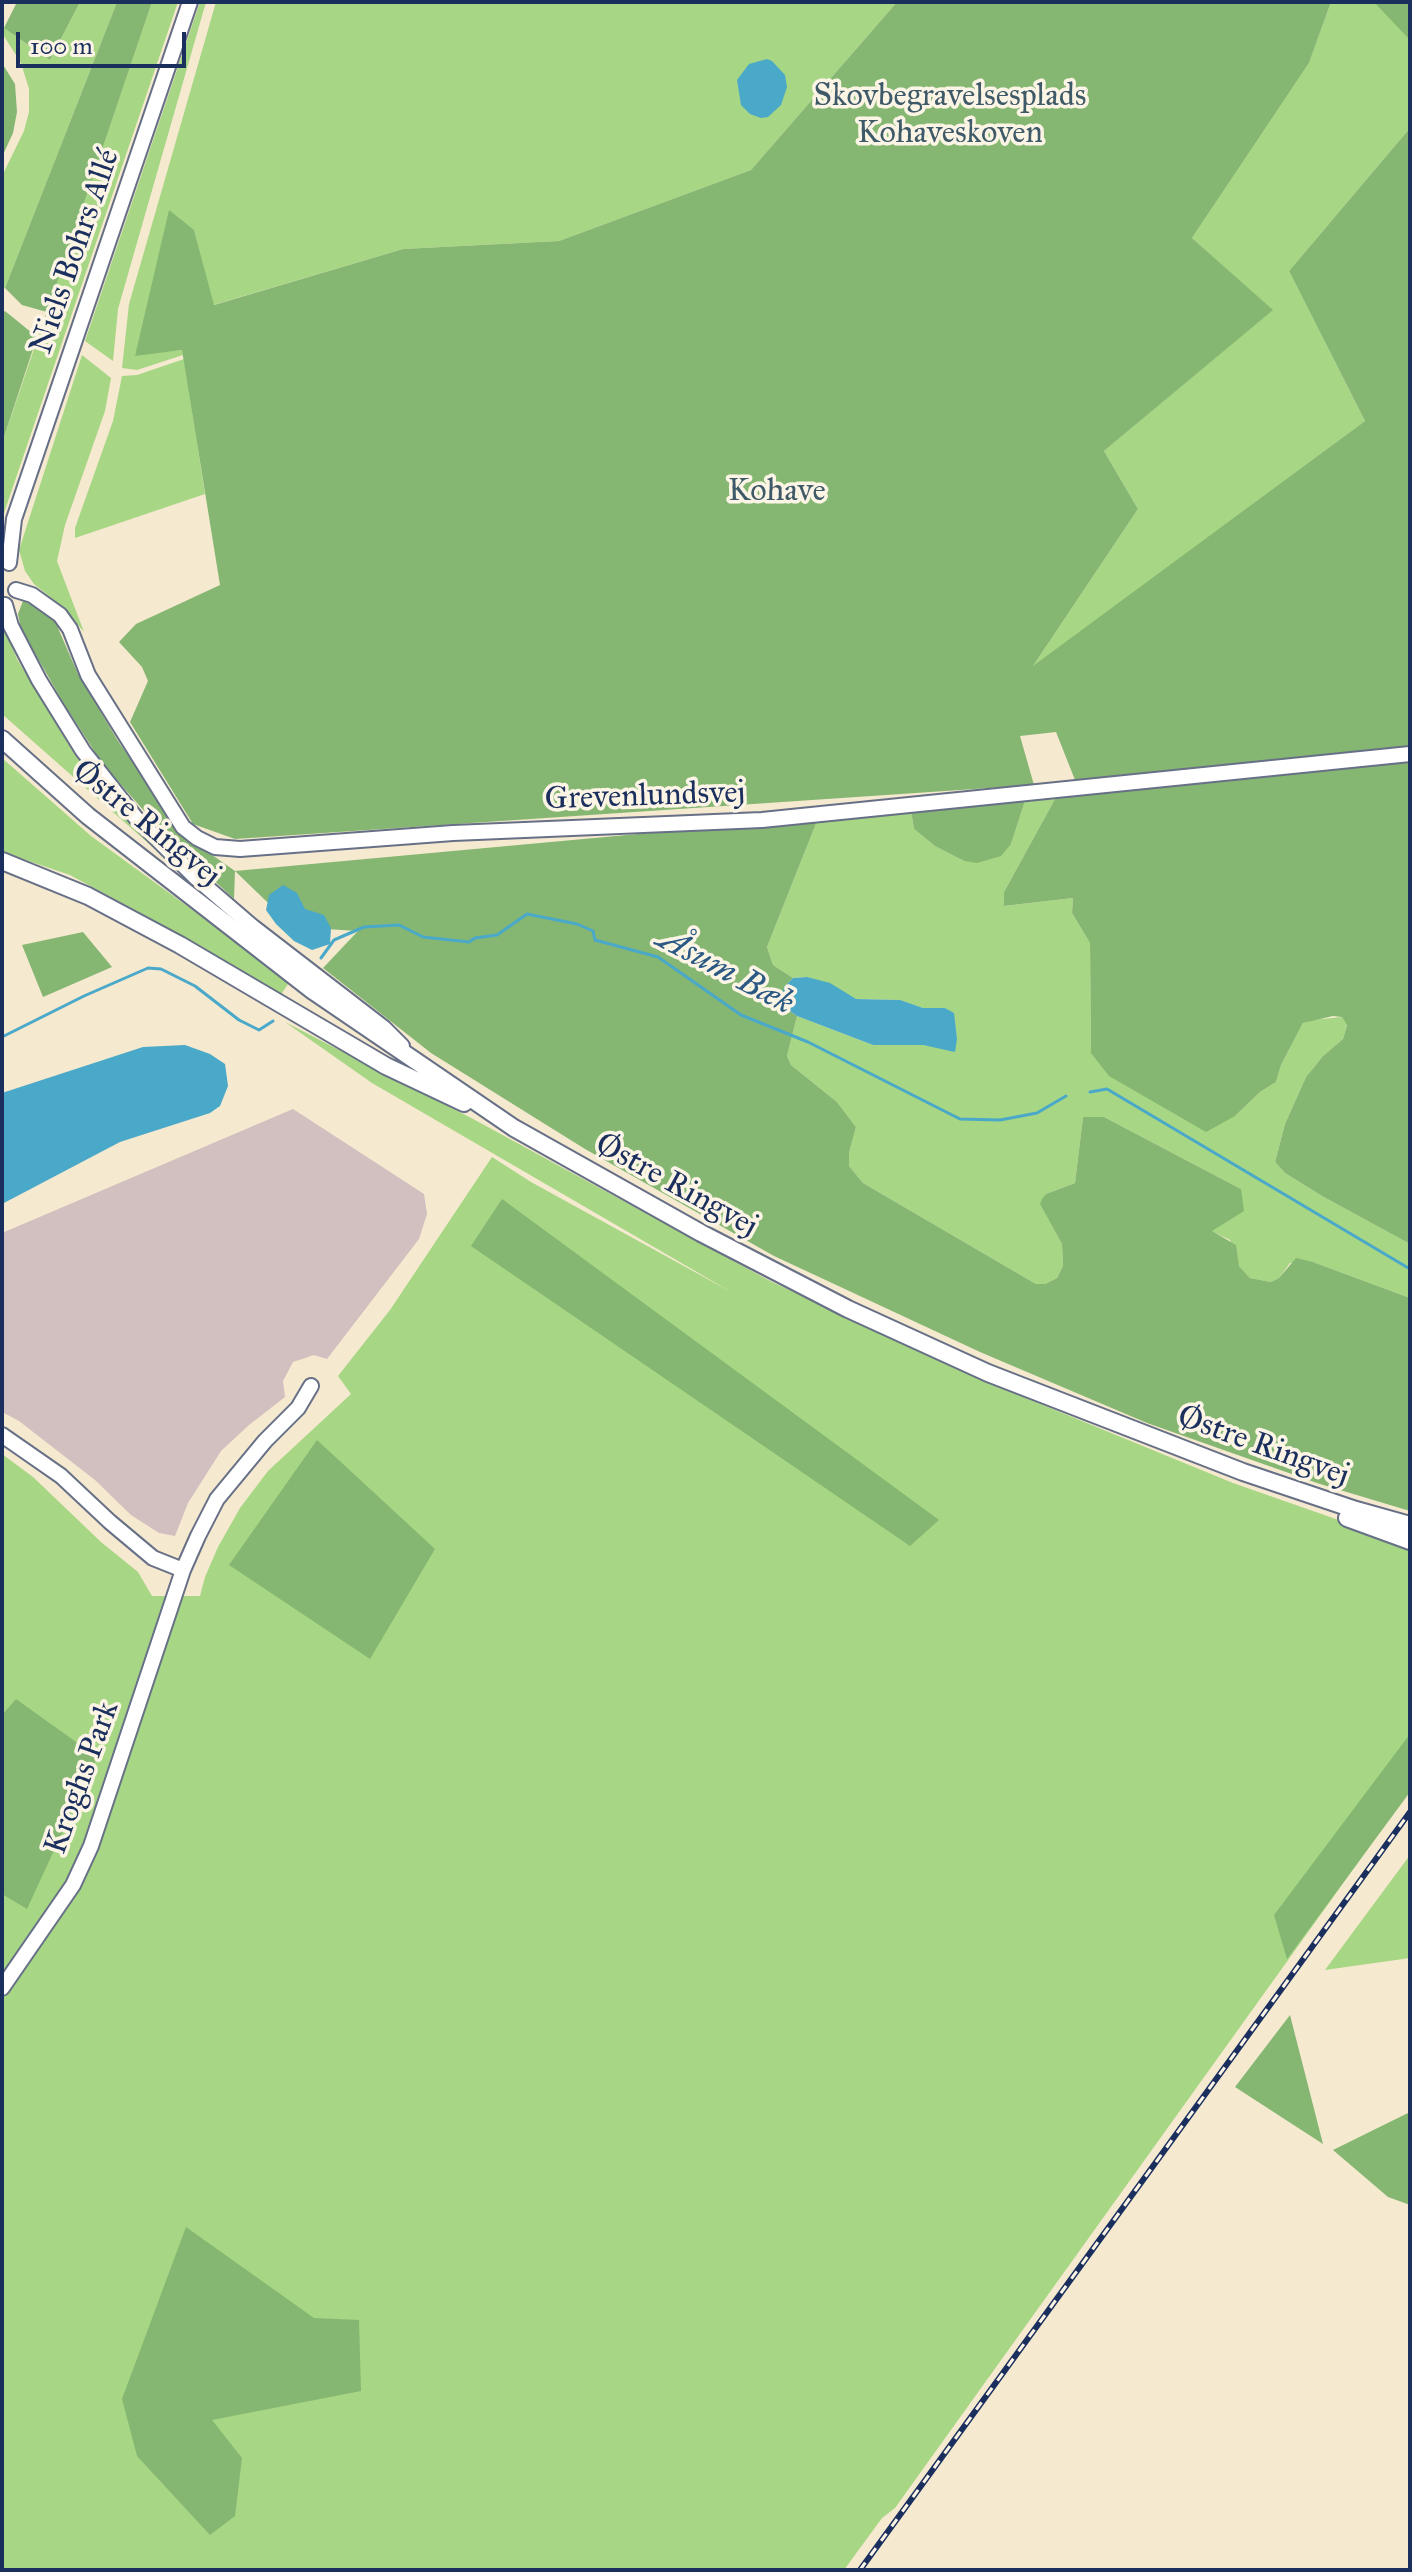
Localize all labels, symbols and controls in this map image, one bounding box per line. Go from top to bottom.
scale bar [20,16,190,66]
text: 100 m [30,31,93,61]
park label: Skovbegravelsesplads Kohaveskoven [814,78,1086,153]
street label: Niels Bohrs Allé [23,145,129,359]
park label: Kohave [728,473,826,511]
street label: Østre Ringvej [64,753,228,895]
street label: Grevenlundsvej [544,774,746,820]
water label: Åsum Bæk [650,919,800,1025]
street label: Østre Ringvej [588,1126,764,1246]
street label: Østre Ringvej [1172,1398,1354,1496]
street label: Kroghs Park [38,1696,128,1860]

